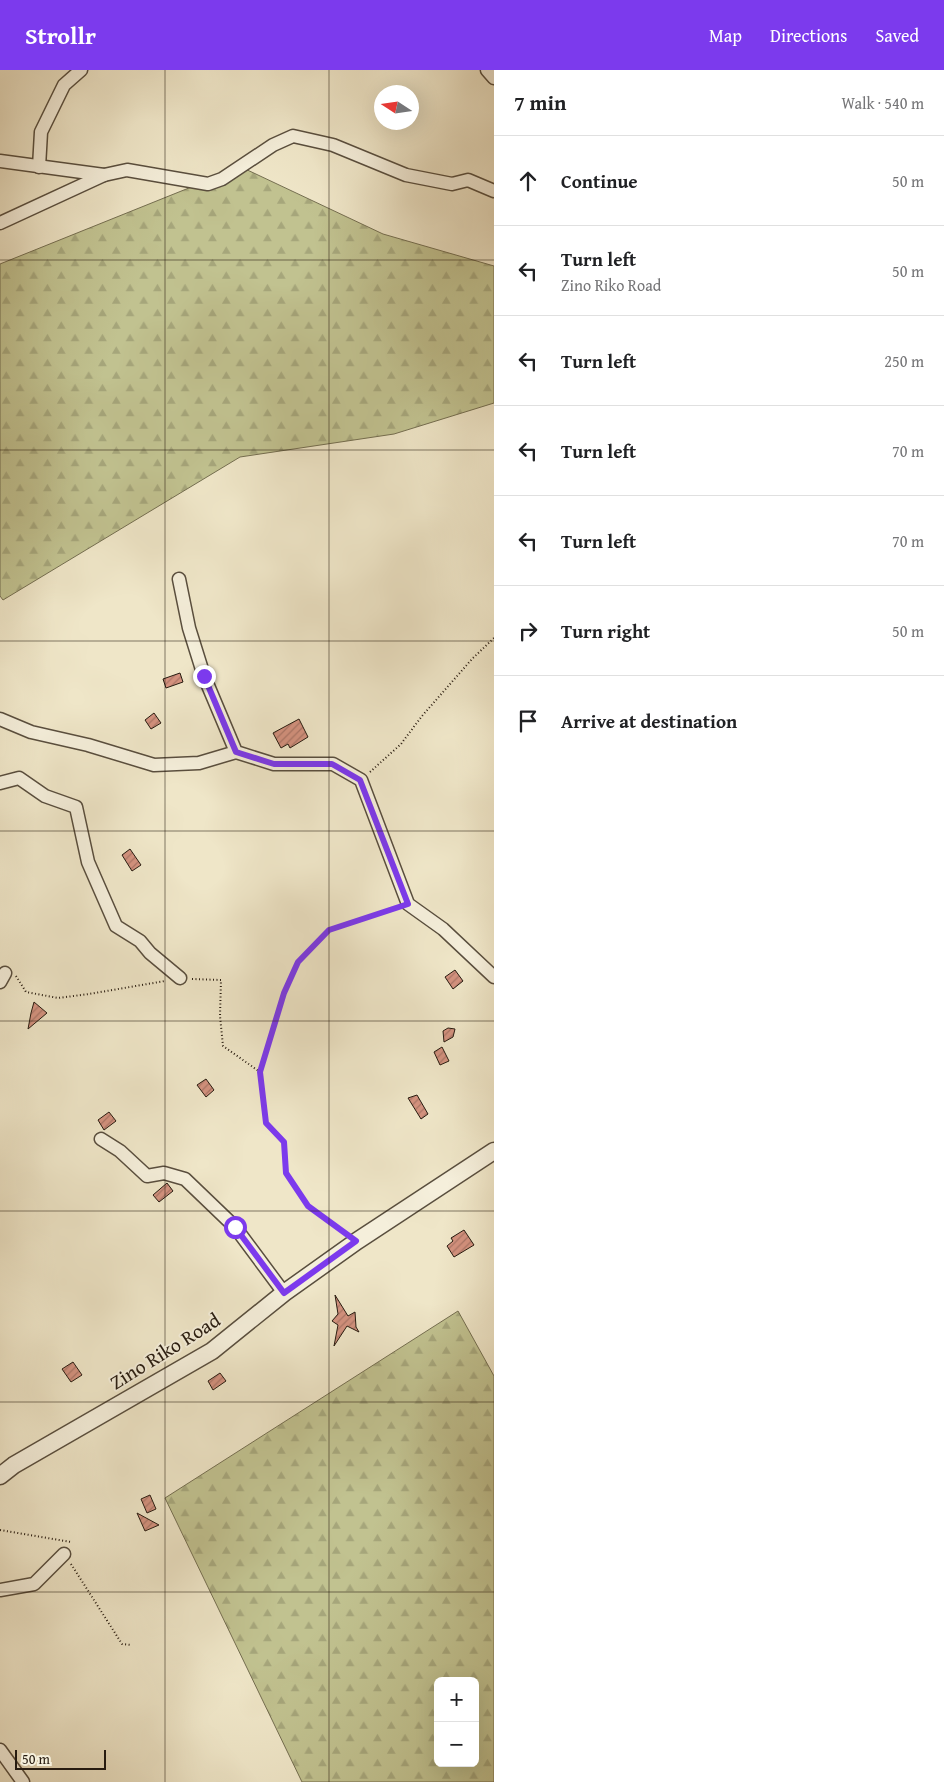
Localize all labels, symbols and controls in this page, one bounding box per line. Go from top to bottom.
text: Strollr [25,18,96,53]
text: Map [709,22,742,49]
text: Directions [770,22,847,49]
text: Saved [875,22,919,49]
north arrow [374,85,419,130]
text: 7 min [514,87,566,118]
text: Walk · 540 m [841,91,924,115]
icon: ahead [514,167,542,195]
text: Continue [561,167,638,195]
text: 50 m [892,169,924,193]
text: Turn left [561,245,636,273]
icon: left [514,257,542,285]
text: 50 m [892,259,924,283]
text: Zino Riko Road [561,273,661,297]
icon: left [514,347,542,375]
text: Turn left [561,347,636,375]
text: 250 m [884,349,924,373]
icon: left [514,437,542,465]
text: Turn left [561,437,636,465]
text: 70 m [892,439,924,463]
icon: left [514,527,542,555]
text: Turn left [561,527,636,555]
text: 70 m [892,529,924,553]
icon: right [514,617,542,645]
text: Turn right [561,617,650,645]
text: 50 m [892,619,924,643]
route end [193,665,216,688]
icon: arrive [514,707,542,735]
text: Arrive at destination [561,707,737,735]
route start [224,1216,247,1239]
street label: Zino Riko Road [104,1305,226,1396]
map controls [434,1677,479,1767]
button: + [434,1677,479,1722]
button: − [434,1722,479,1767]
scale bar [15,1747,106,1770]
text: 50 m [22,1749,50,1769]

